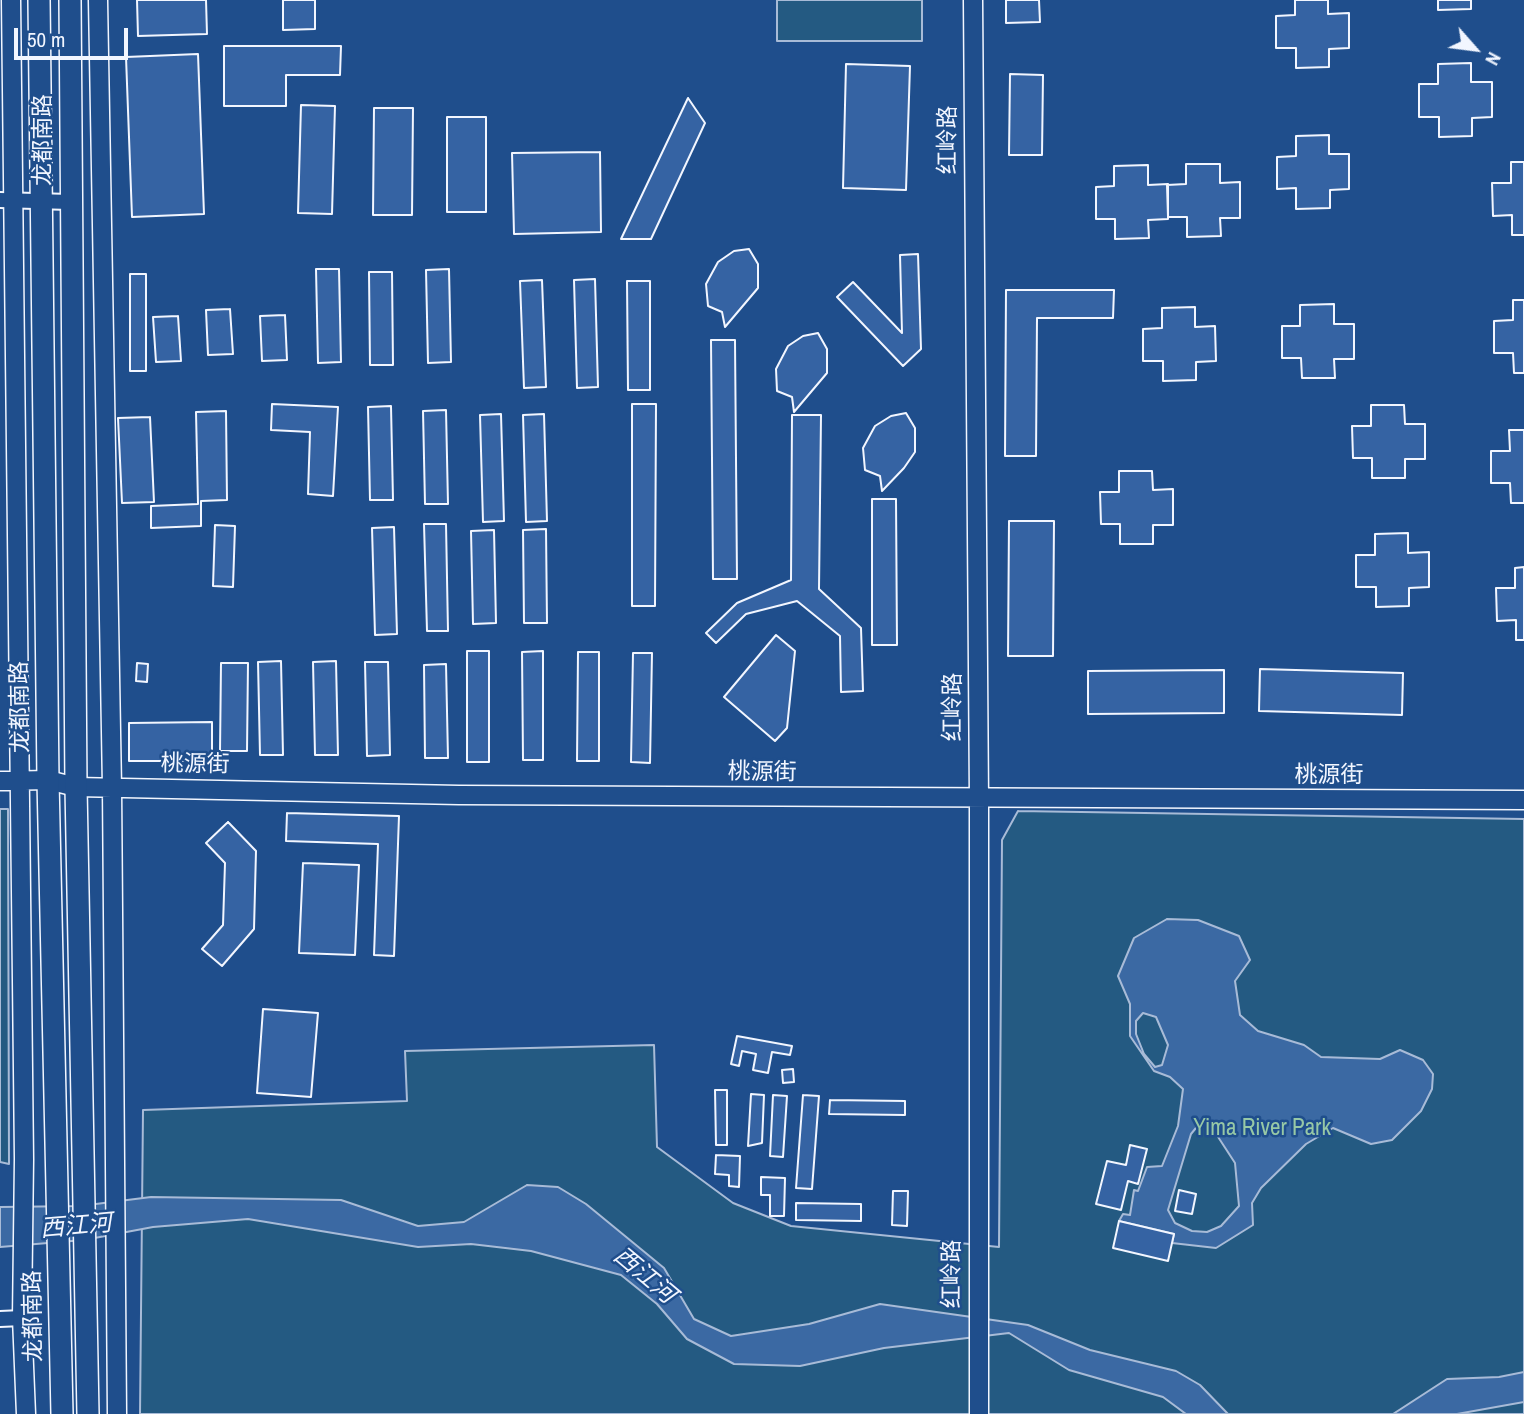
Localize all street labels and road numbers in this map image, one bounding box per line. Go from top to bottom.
street label: 龙都南路 [30,94,58,186]
street label: 红岭路 [935,106,963,174]
street label: 龙都南路 [6,661,36,753]
street label: 红岭路 [940,673,968,741]
street label: 桃源街 [160,751,230,779]
street label: 桃源街 [727,759,797,787]
street label: 桃源街 [1295,762,1363,790]
street label: 红岭路 [939,1240,967,1308]
street label: 龙都南路 [19,1270,49,1362]

